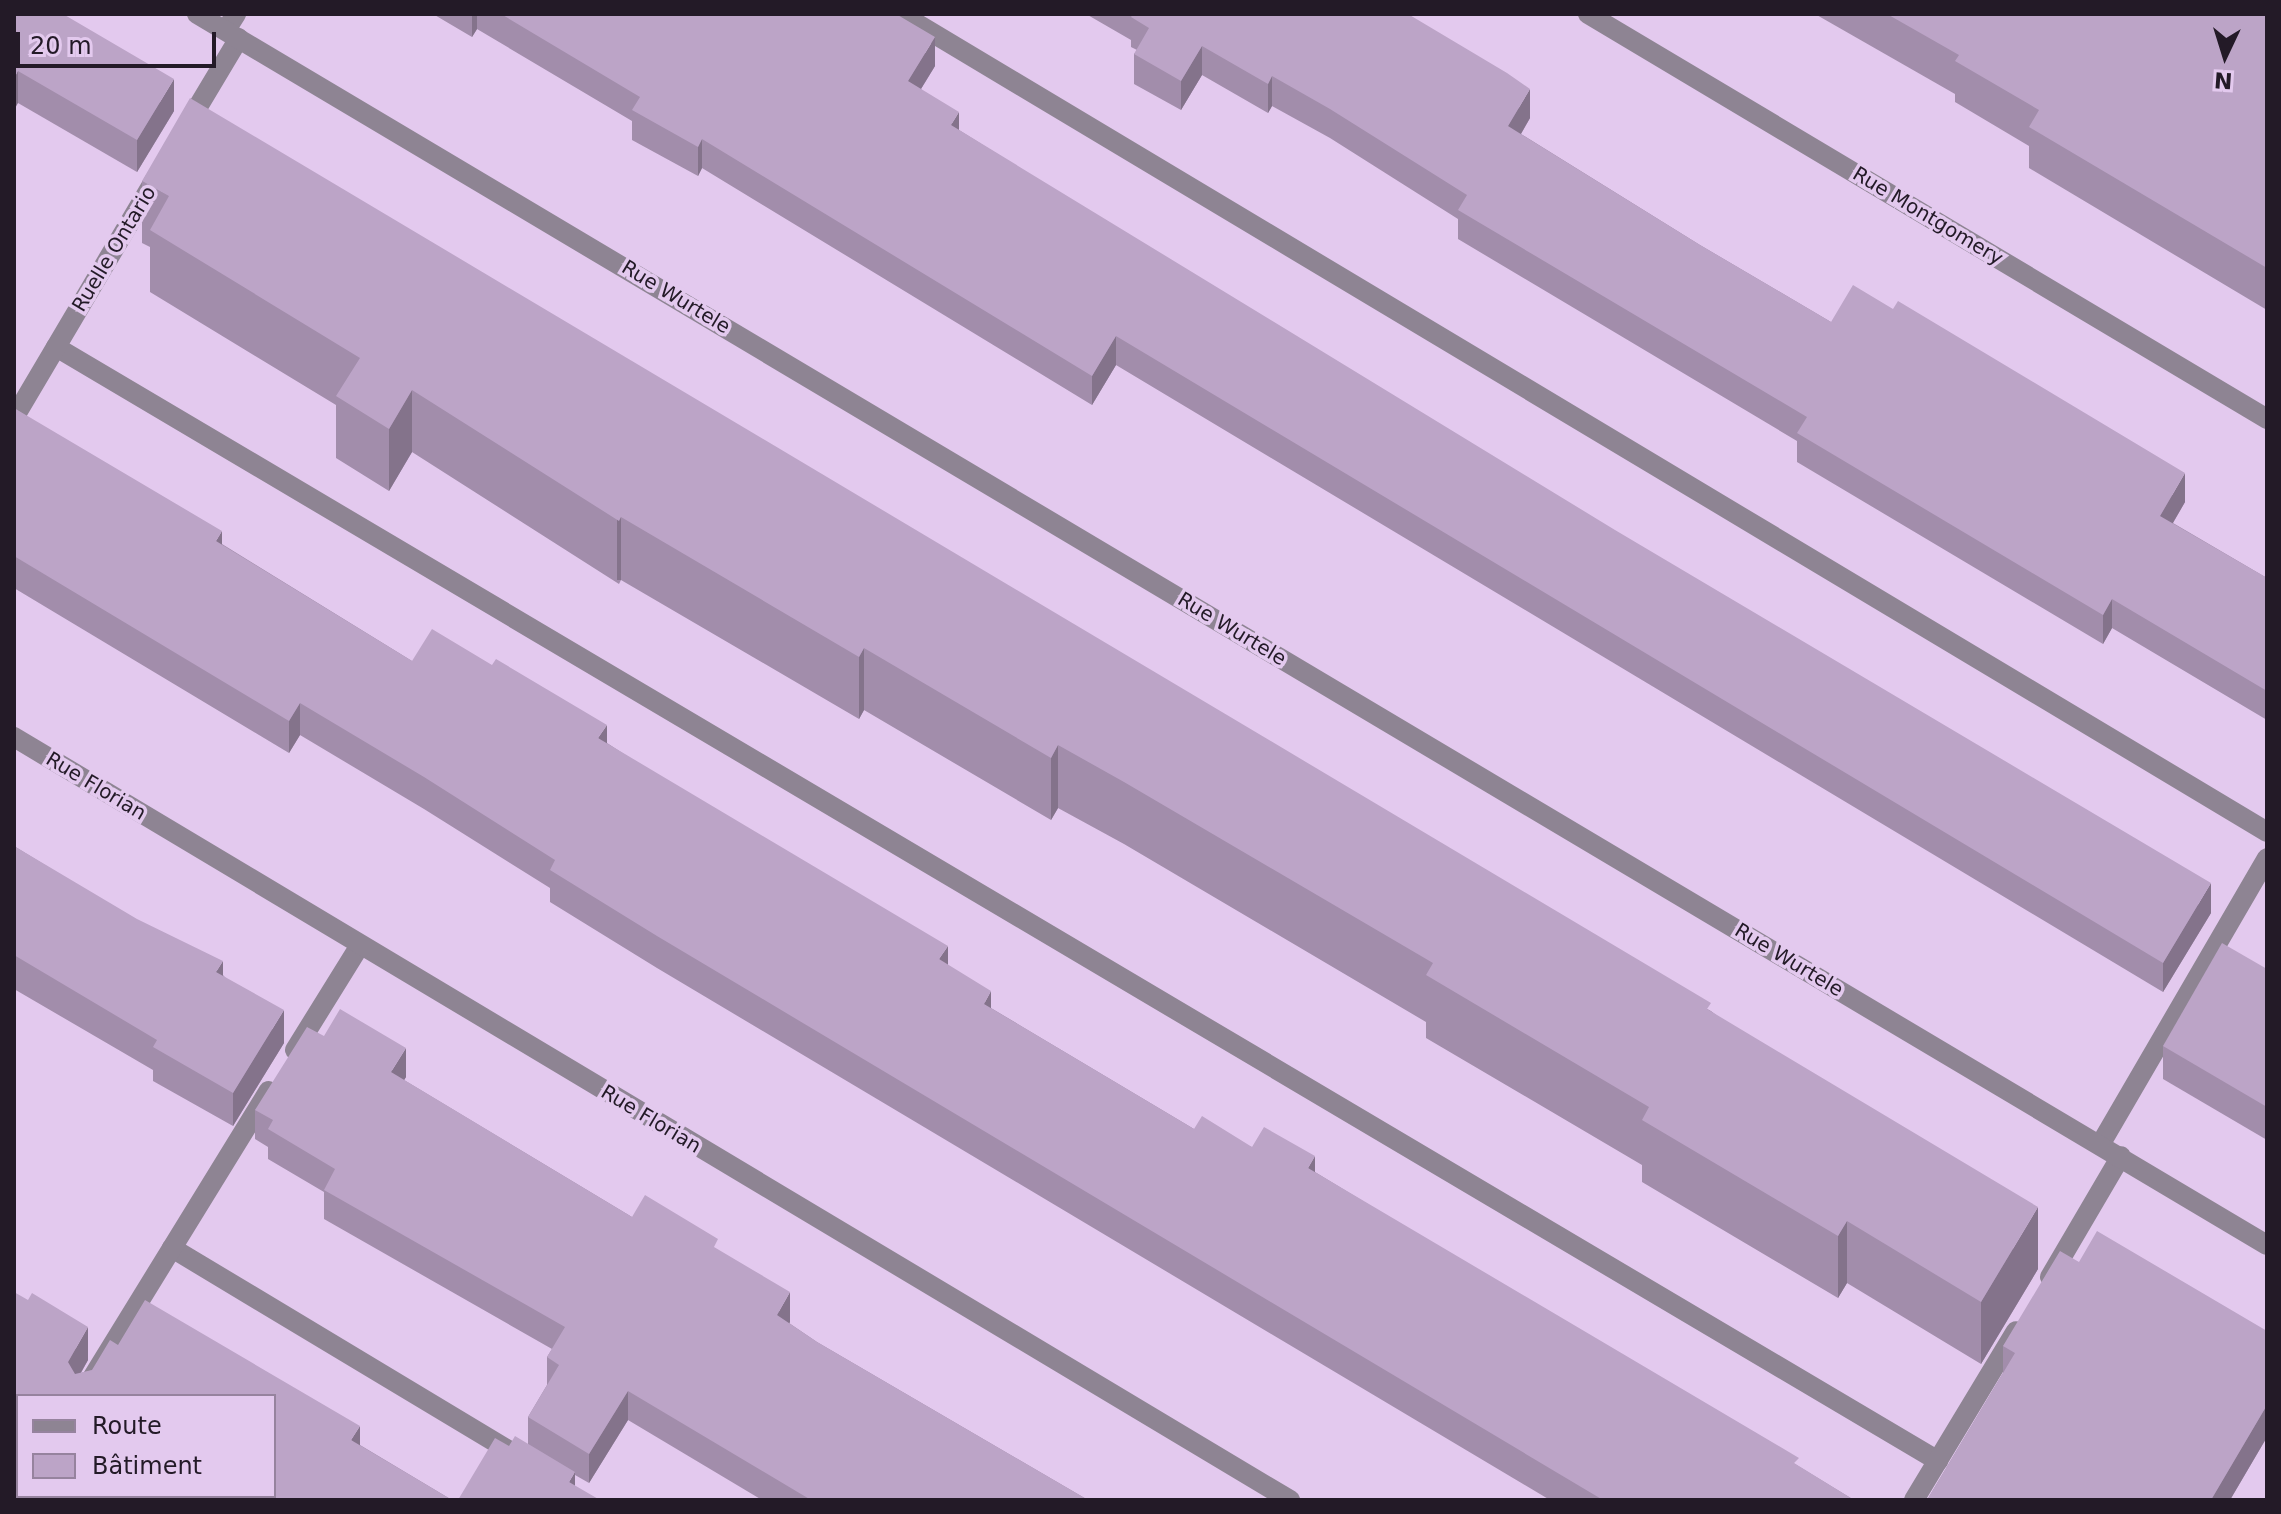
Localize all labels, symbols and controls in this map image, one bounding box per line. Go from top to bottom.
scale bar [20,16,220,66]
north arrow [2185,16,2265,96]
text: 20 m [30,32,92,60]
text: N [2213,67,2233,94]
street label: Rue Montgomery [1848,162,2008,270]
street label: Ruelle Ontario [67,182,161,316]
street label: Rue Wurtele [617,255,735,339]
street label: Rue Wurtele [1173,587,1291,671]
street label: Rue Florian [42,747,150,825]
street label: Rue Wurtele [1730,918,1848,1002]
street label: Rue Florian [597,1080,705,1158]
legend [16,1394,276,1498]
text: Route [92,1412,162,1440]
text: Bâtiment [92,1452,202,1480]

